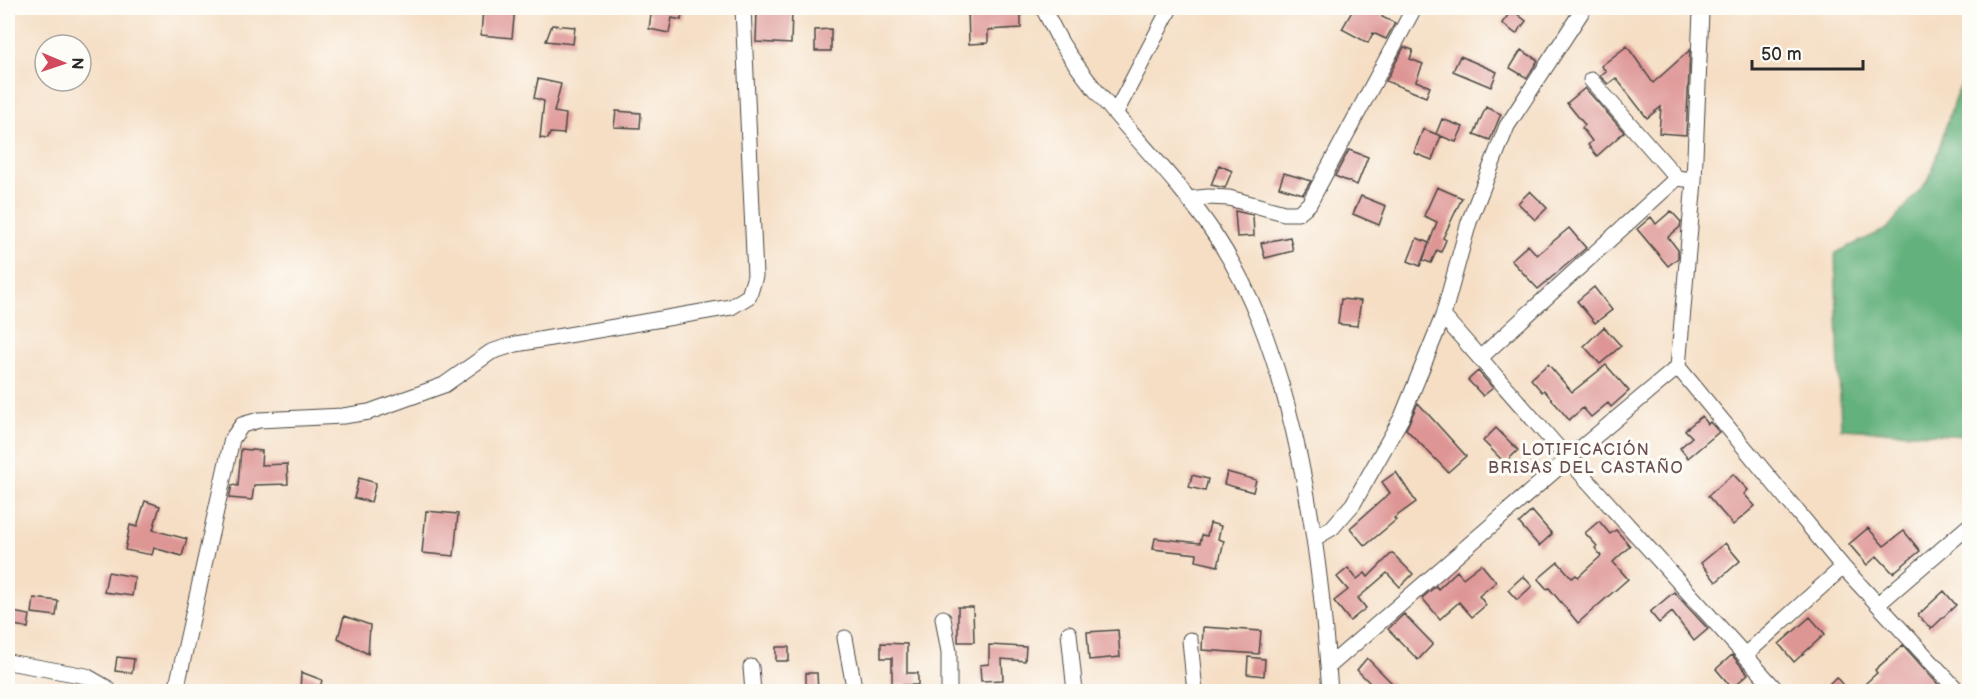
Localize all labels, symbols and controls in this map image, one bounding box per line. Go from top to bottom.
north arrow [33,33,93,93]
scale bar [1752,33,1863,71]
text: 50 m [1761,44,1802,65]
text: N [67,57,86,70]
district label: LOTIFICACIÓN BRISAS DEL CASTAÑO [1488,439,1684,478]

